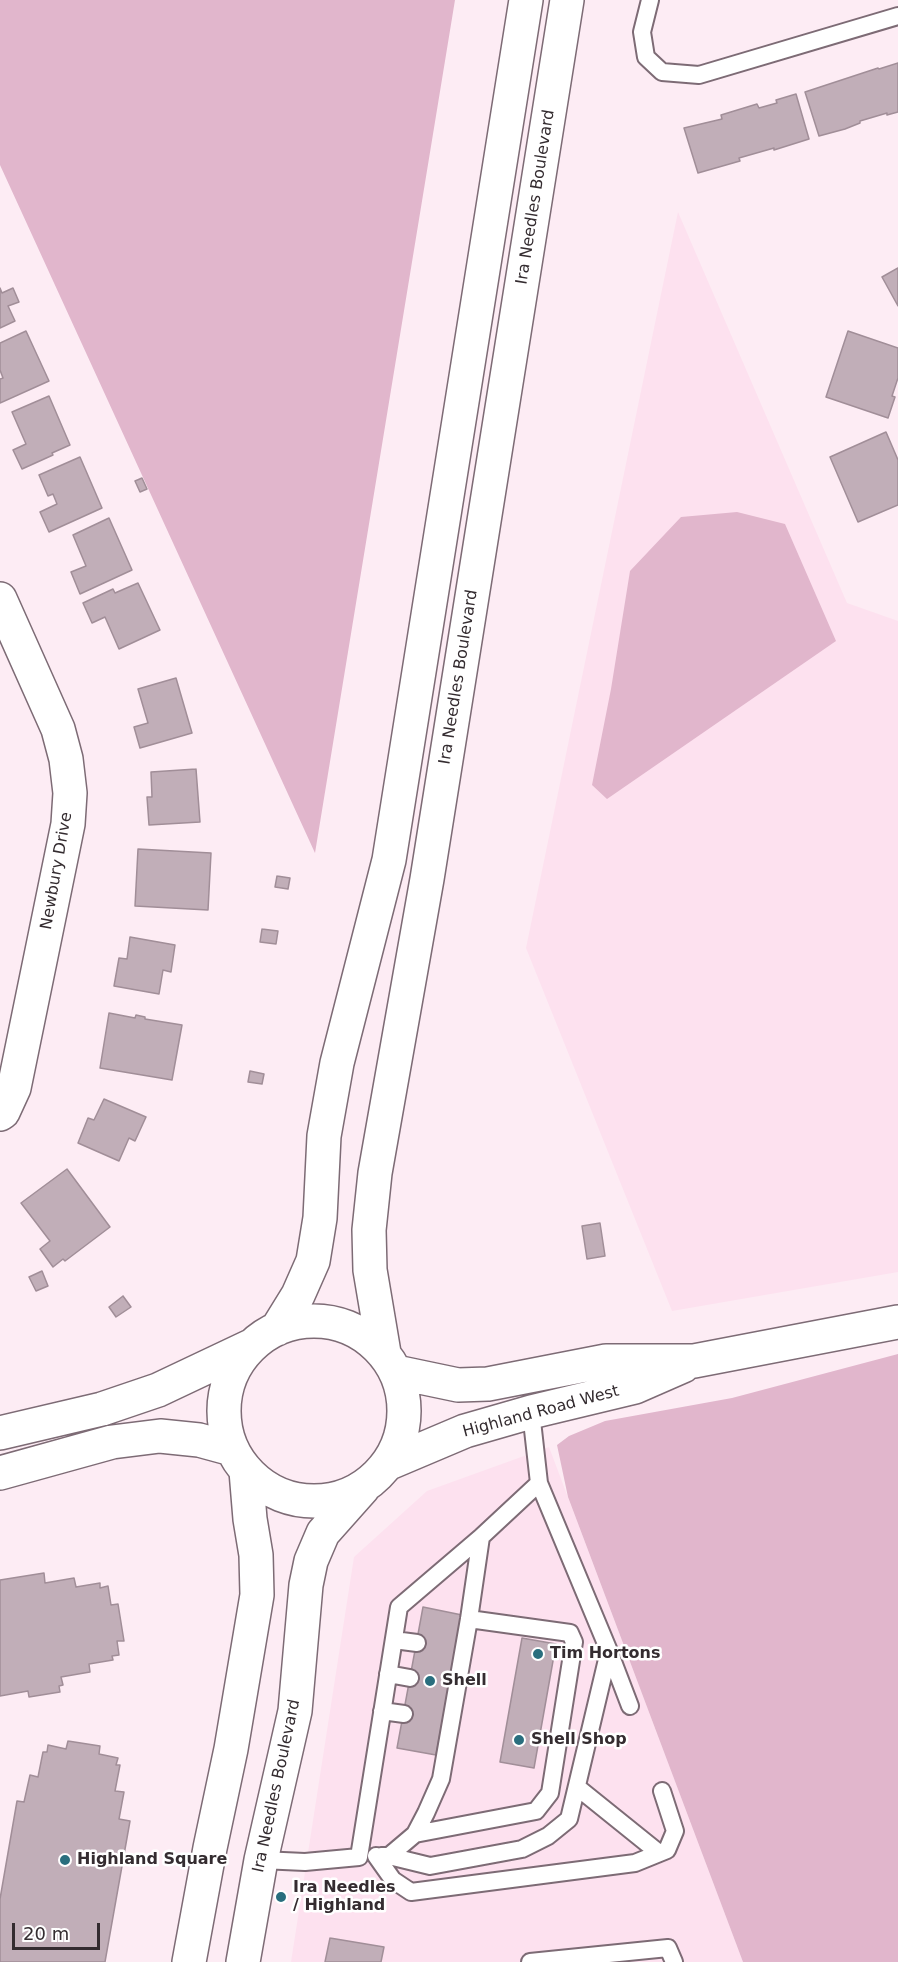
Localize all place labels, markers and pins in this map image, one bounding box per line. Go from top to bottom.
place label: Tim Hortons [550,1644,660,1664]
marker: Tim Hortons [531,1647,545,1661]
place label: Shell [442,1671,487,1691]
marker: Shell [423,1674,437,1688]
place label: Shell Shop [531,1730,627,1750]
marker: Shell Shop [512,1733,526,1747]
place label: Highland Square [77,1850,227,1870]
marker: Highland Square [58,1853,72,1867]
place label: Ira Needles / Highland [293,1878,396,1916]
marker: Ira Needles / Highland [274,1890,288,1904]

